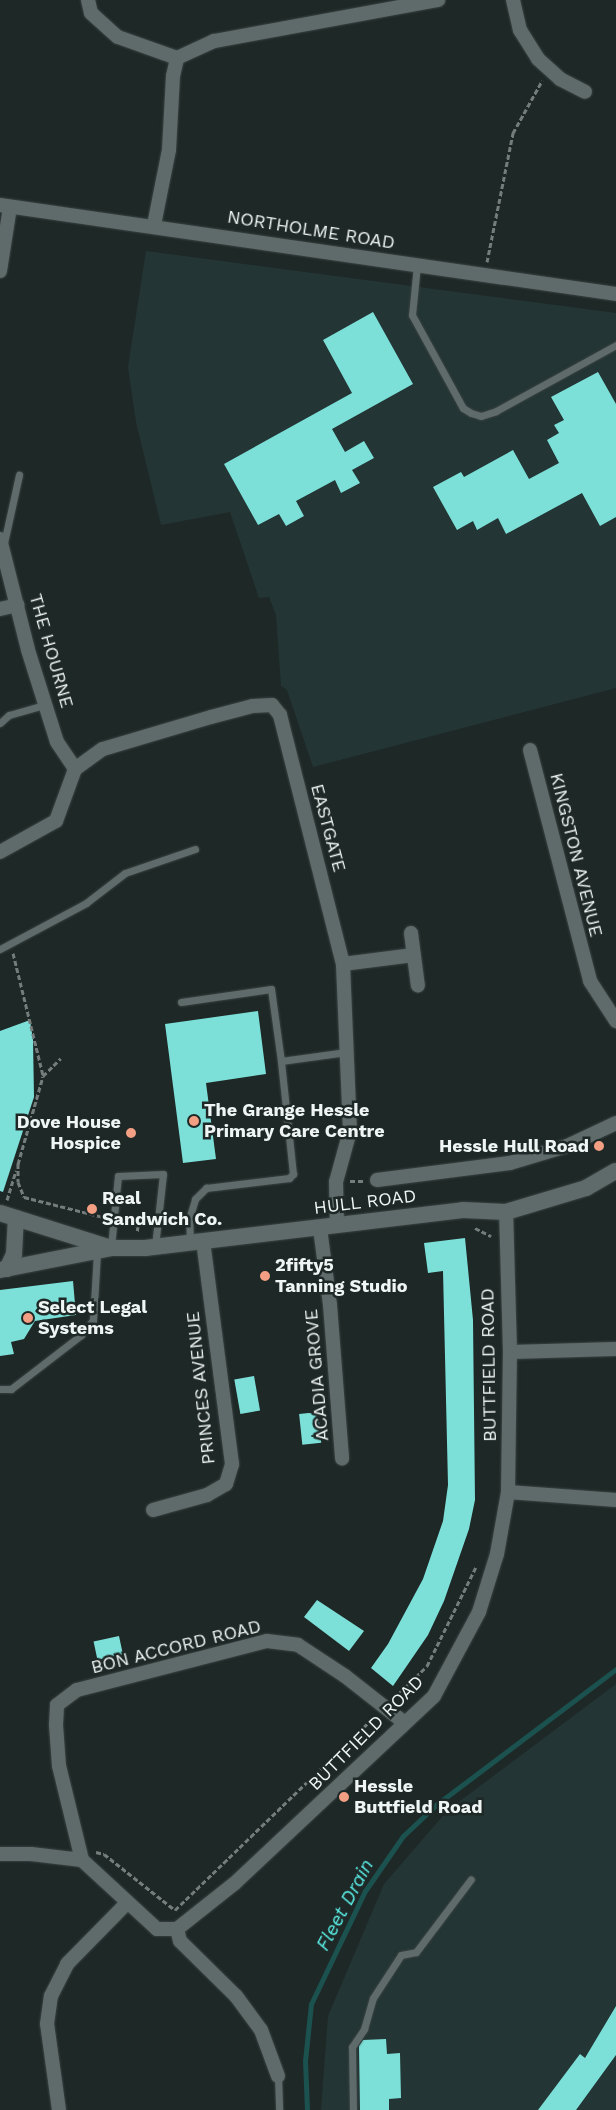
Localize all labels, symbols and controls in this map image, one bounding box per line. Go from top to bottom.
street label: NORTHOLME ROAD [226,206,396,254]
street label: THE HOURNE [24,591,78,711]
street label: KINGSTON AVENUE [545,770,607,940]
street label: EASTGATE [306,782,350,874]
place label: The Grange Hessle Primary Care Centre [204,1100,385,1142]
place label: Dove House Hospice [17,1112,121,1154]
marker: The Grange Hessle Primary Care Centre [188,1115,200,1127]
marker: Dove House Hospice [125,1127,137,1139]
place label: Hessle Hull Road [439,1135,589,1157]
marker: Hessle Hull Road [593,1140,605,1152]
street label: HULL ROAD [312,1185,418,1219]
place label: Real Sandwich Co. [102,1188,222,1230]
marker: Real Sandwich Co. [86,1203,98,1215]
place label: 2fifty5 Tanning Studio [275,1255,407,1298]
marker: 2fifty5 Tanning Studio [259,1270,271,1282]
street label: BUTTFIELD ROAD [477,1288,501,1442]
place label: Select Legal Systems [38,1297,147,1340]
street label: ACADIA GROVE [300,1308,334,1442]
street label: PRINCES AVENUE [182,1310,220,1466]
marker: Select Legal Systems [22,1312,34,1324]
street label: BON ACCORD ROAD [88,1615,264,1679]
street label: BUTTFIELD ROAD [304,1671,428,1795]
place label: Hessle Buttfield Road [354,1776,482,1818]
marker: Hessle Buttfield Road [338,1791,350,1803]
water label: Fleet Drain [311,1855,379,1955]

